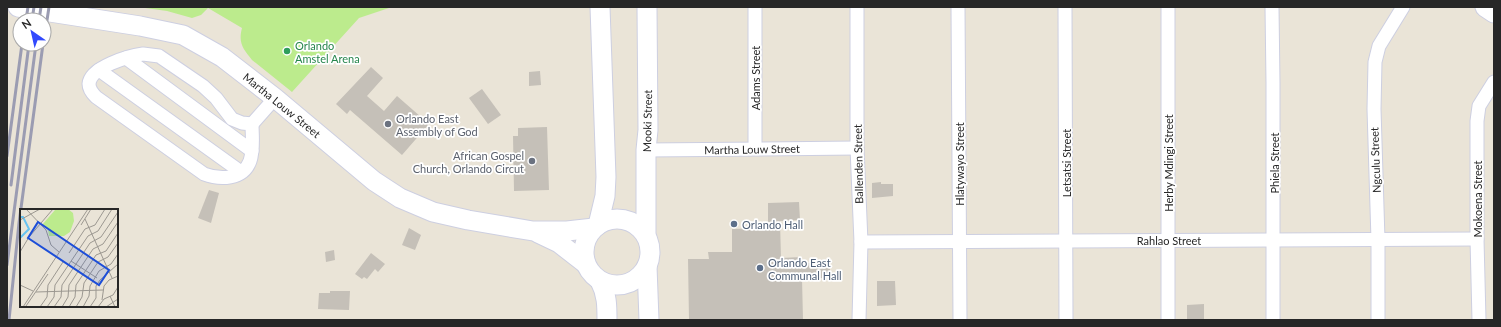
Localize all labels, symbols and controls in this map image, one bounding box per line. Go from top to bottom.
north arrow [12,12,52,52]
text: N [19,16,33,31]
place label: Orlando Amstel Arena [295,39,360,65]
marker: Orlando Amstel Arena [282,46,292,56]
street label: Adams Street [749,46,762,110]
street label: Martha Louw Street [241,70,323,140]
street label: Mooki Street [640,90,654,152]
place label: Orlando East Assembly of God [396,112,478,138]
street label: Herby Mdingi Street [1162,114,1175,212]
marker: Orlando East Assembly of God [383,119,393,129]
street label: Hlatywayo Street [953,122,966,206]
street label: Ballenden Street [851,124,865,204]
street label: Ngculu Street [1367,127,1383,193]
street label: Letsatsi Street [1060,129,1073,197]
street label: Phiela Street [1268,132,1281,194]
street label: Martha Louw Street [704,142,800,156]
place label: African Gospel Church, Orlando Circut [413,149,524,175]
marker: African Gospel Church, Orlando Circut [527,156,537,166]
street label: Mokoena Street [1471,160,1484,238]
inset map [20,209,118,307]
place label: Orlando Hall [742,218,803,231]
marker: Orlando Hall [729,219,739,229]
street label: Rahlao Street [1137,234,1201,247]
place label: Orlando East Communal Hall [768,256,842,282]
marker: Orlando East Communal Hall [755,263,765,273]

